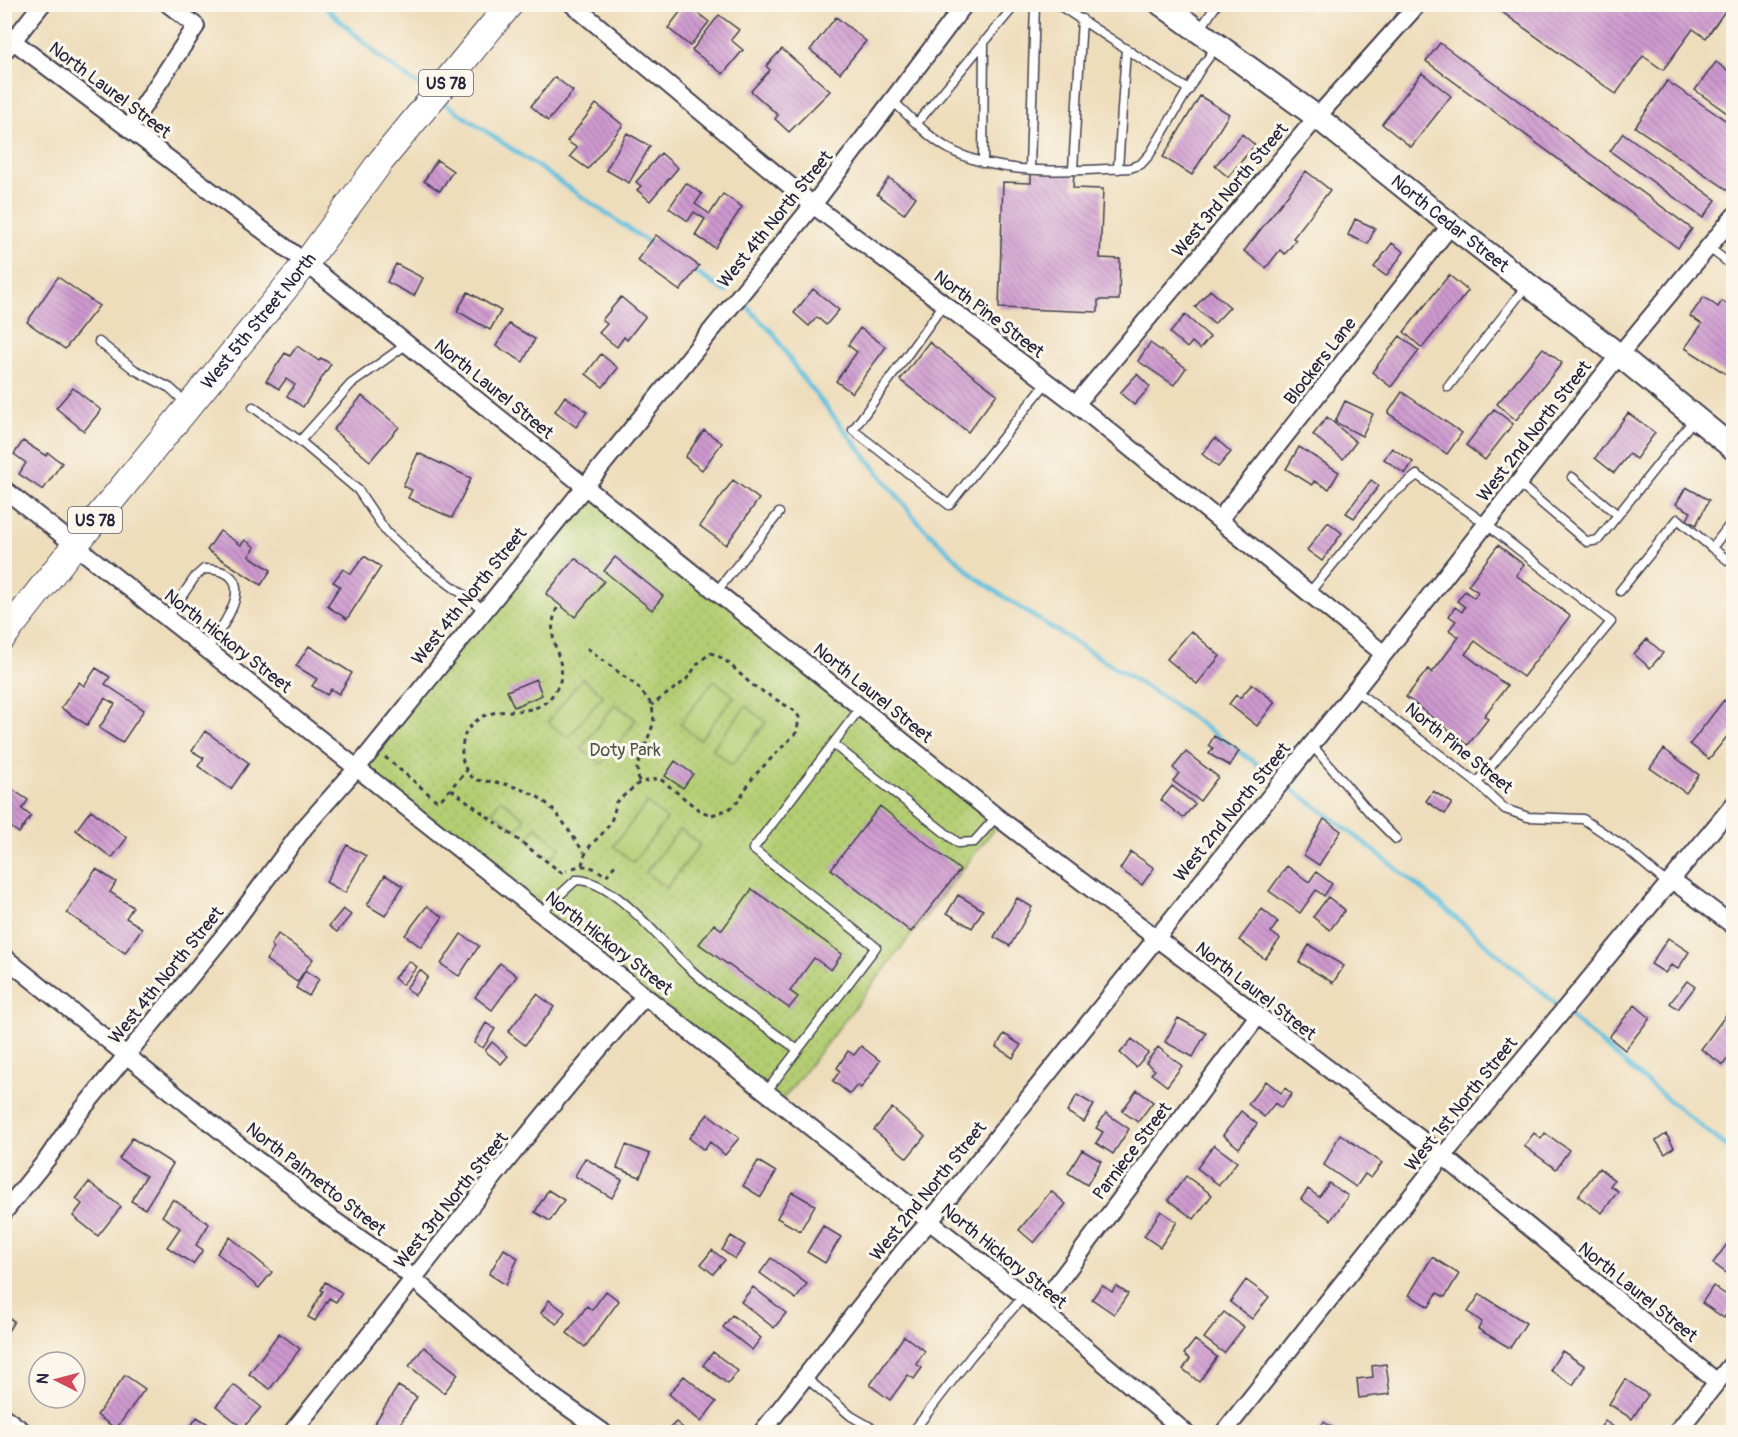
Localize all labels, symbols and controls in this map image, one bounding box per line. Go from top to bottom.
street label: North Laurel Street [44,37,176,144]
road number: US 78 [419,70,473,96]
street label: West 3rd North Street [1167,118,1294,262]
street label: West 4th North Street [713,145,838,293]
street label: North Cedar Street [1386,170,1514,278]
street label: West 5th Street North [196,249,322,394]
street label: North Pine Street [929,265,1049,364]
street label: Blockers Lane [1279,313,1362,410]
street label: North Laurel Street [429,334,559,445]
street label: West 2nd North Street [1472,355,1597,507]
road number: US 78 [68,507,122,533]
street label: West 4th North Street [407,522,532,670]
street label: North Hickory Street [159,584,297,699]
street label: North Laurel Street [808,638,938,749]
street label: North Pine Street [1400,698,1518,800]
street label: West 2nd North Street [1169,737,1296,887]
park label: Doty Park [589,739,661,762]
street label: North Hickory Street [540,886,678,1001]
street label: West 4th North Street [104,901,229,1049]
street label: North Laurel Street [1191,937,1321,1046]
street label: West 1st North Street [1400,1032,1523,1176]
street label: Parniece Street [1088,1097,1177,1205]
street label: West 2nd North Street [865,1116,992,1266]
street label: North Palmetto Street [241,1118,391,1242]
street label: West 3rd North Street [389,1127,514,1273]
street label: North Hickory Street [936,1198,1072,1315]
street label: North Laurel Street [1573,1237,1703,1348]
north arrow [27,1350,87,1410]
text: N [33,1372,54,1385]

